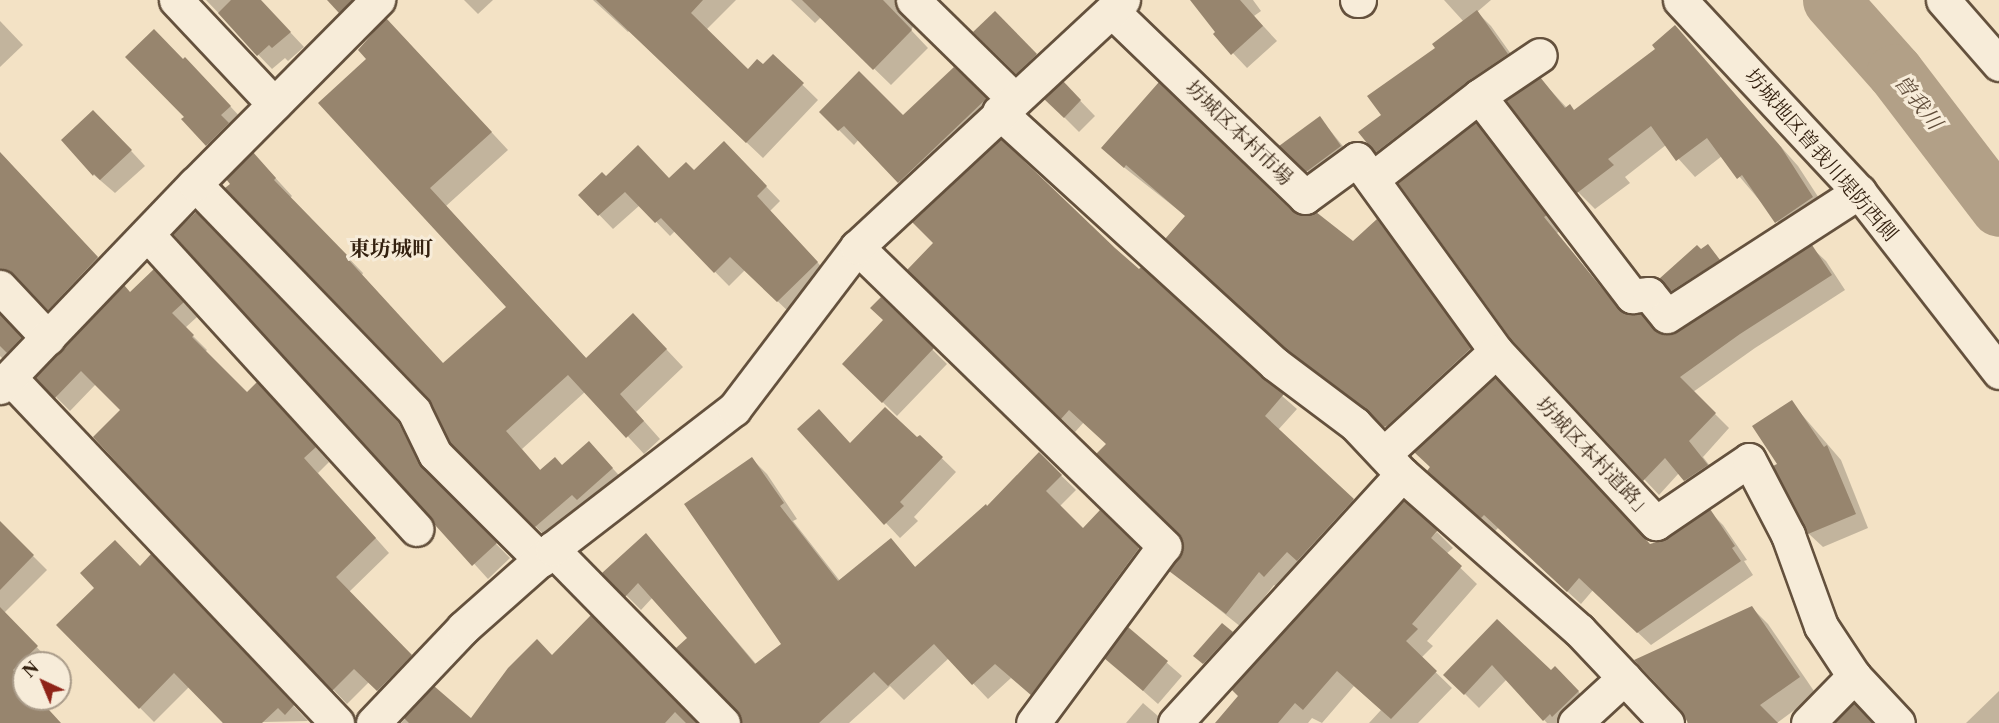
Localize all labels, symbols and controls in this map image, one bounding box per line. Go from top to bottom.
street label: 坊城地区曽我川堤防西側 [1740,64,1902,246]
water label: 曽我川 [1889,69,1947,135]
street label: 坊城区本村市場 [1180,76,1298,190]
district label: 東坊城町 [349,236,433,262]
street label: 坊城区本村道路」 [1531,392,1659,524]
north arrow [12,651,72,711]
text: N [19,657,43,682]

